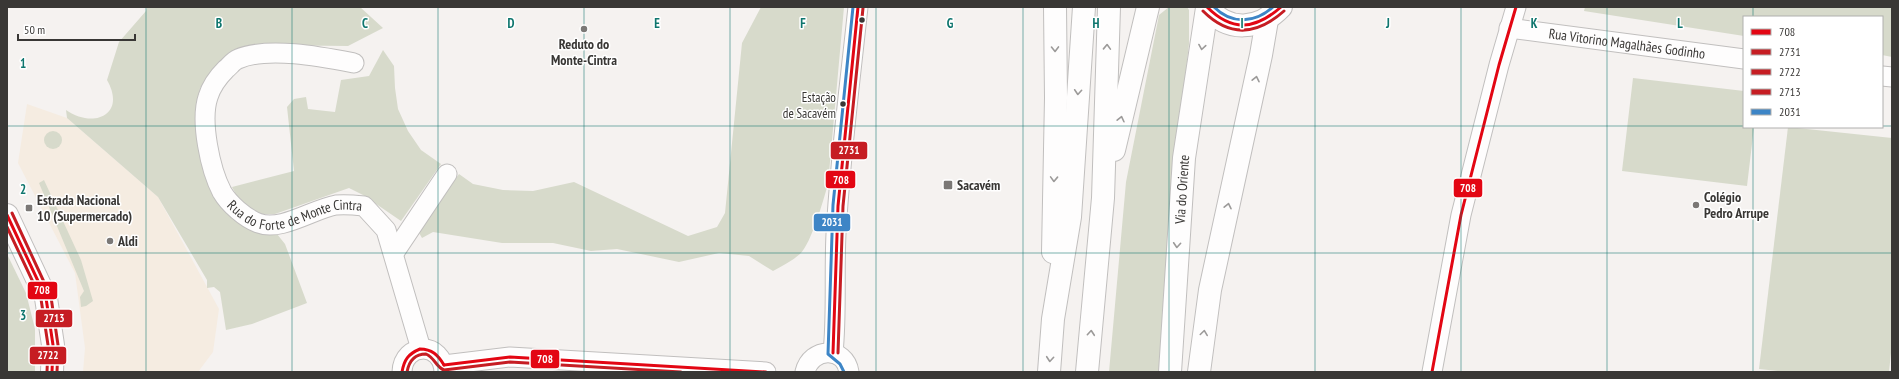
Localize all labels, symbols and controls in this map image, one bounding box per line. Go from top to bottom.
text: B [216,15,222,32]
text: C [362,15,368,32]
text: D [508,15,515,32]
text: E [654,15,660,32]
text: F [800,15,806,32]
unlabelled marker [857,15,867,25]
text: G [947,15,954,32]
text: H [1093,15,1100,32]
text: I [1240,15,1244,32]
text: J [1385,15,1390,32]
text: K [1531,15,1538,32]
text: L [1677,15,1683,32]
scale bar [18,16,135,42]
legend [1743,16,1883,128]
text: 50 m [24,22,45,37]
marker: Reduto do Monte-Cintra [579,24,589,34]
street label: Rua Vitorino Magalhães Godinho [1548,24,1706,63]
text: 708 [1779,24,1795,39]
place label: Reduto do Monte-Cintra [551,35,617,69]
one-way arrow [1103,44,1111,50]
one-way arrow [1198,44,1207,50]
text: 2731 [1779,44,1801,59]
one-way arrow [1051,46,1060,52]
text: 1 [20,55,26,72]
text: 2722 [1779,64,1801,79]
one-way arrow [1251,75,1259,82]
text: 2713 [1779,84,1801,99]
place label: Estação de Sacavém [783,89,836,122]
one-way arrow [1074,89,1083,95]
marker: Estação de Sacavém [838,99,848,109]
text: 2031 [1779,104,1801,119]
one-way arrow [1116,116,1124,122]
line badge: 2731 [830,141,868,160]
text: 2731 [838,143,860,157]
street label: Via do Oriente [1171,153,1193,226]
line badge: 708 [825,170,856,189]
text: 708 [833,173,849,187]
place label: Sacavém [957,176,1000,194]
one-way arrow [1050,176,1058,182]
line badge: 708 [1453,178,1483,198]
marker: Sacavém [942,179,954,191]
text: 2 [20,181,26,198]
text: 708 [1460,181,1476,195]
place label: Colégio Pedro Arrupe [1704,188,1769,222]
place label: Estrada Nacional 10 (Supermercado) [37,191,132,225]
street label: Rua do Forte de Monte Cintra [224,196,363,234]
marker: Colégio Pedro Arrupe [1691,200,1701,210]
marker: Estrada Nacional 10 (Supermercado) [24,203,34,213]
one-way arrow [1224,203,1232,209]
line badge: 2031 [813,213,851,232]
text: 2031 [821,215,843,229]
place label: Aldi [117,232,138,250]
marker: Aldi [105,236,115,246]
one-way arrow [1173,242,1182,248]
line badge: 708 [27,281,58,300]
text: 708 [34,283,50,297]
text: 3 [20,307,26,324]
line badge: 2713 [35,309,73,328]
text: 2713 [43,311,65,325]
one-way arrow [1086,330,1095,336]
one-way arrow [1199,330,1208,336]
line badge: 2722 [29,346,67,365]
text: 2722 [37,348,59,362]
line badge: 708 [530,349,560,369]
text: 708 [537,352,553,366]
one-way arrow [1045,356,1054,362]

